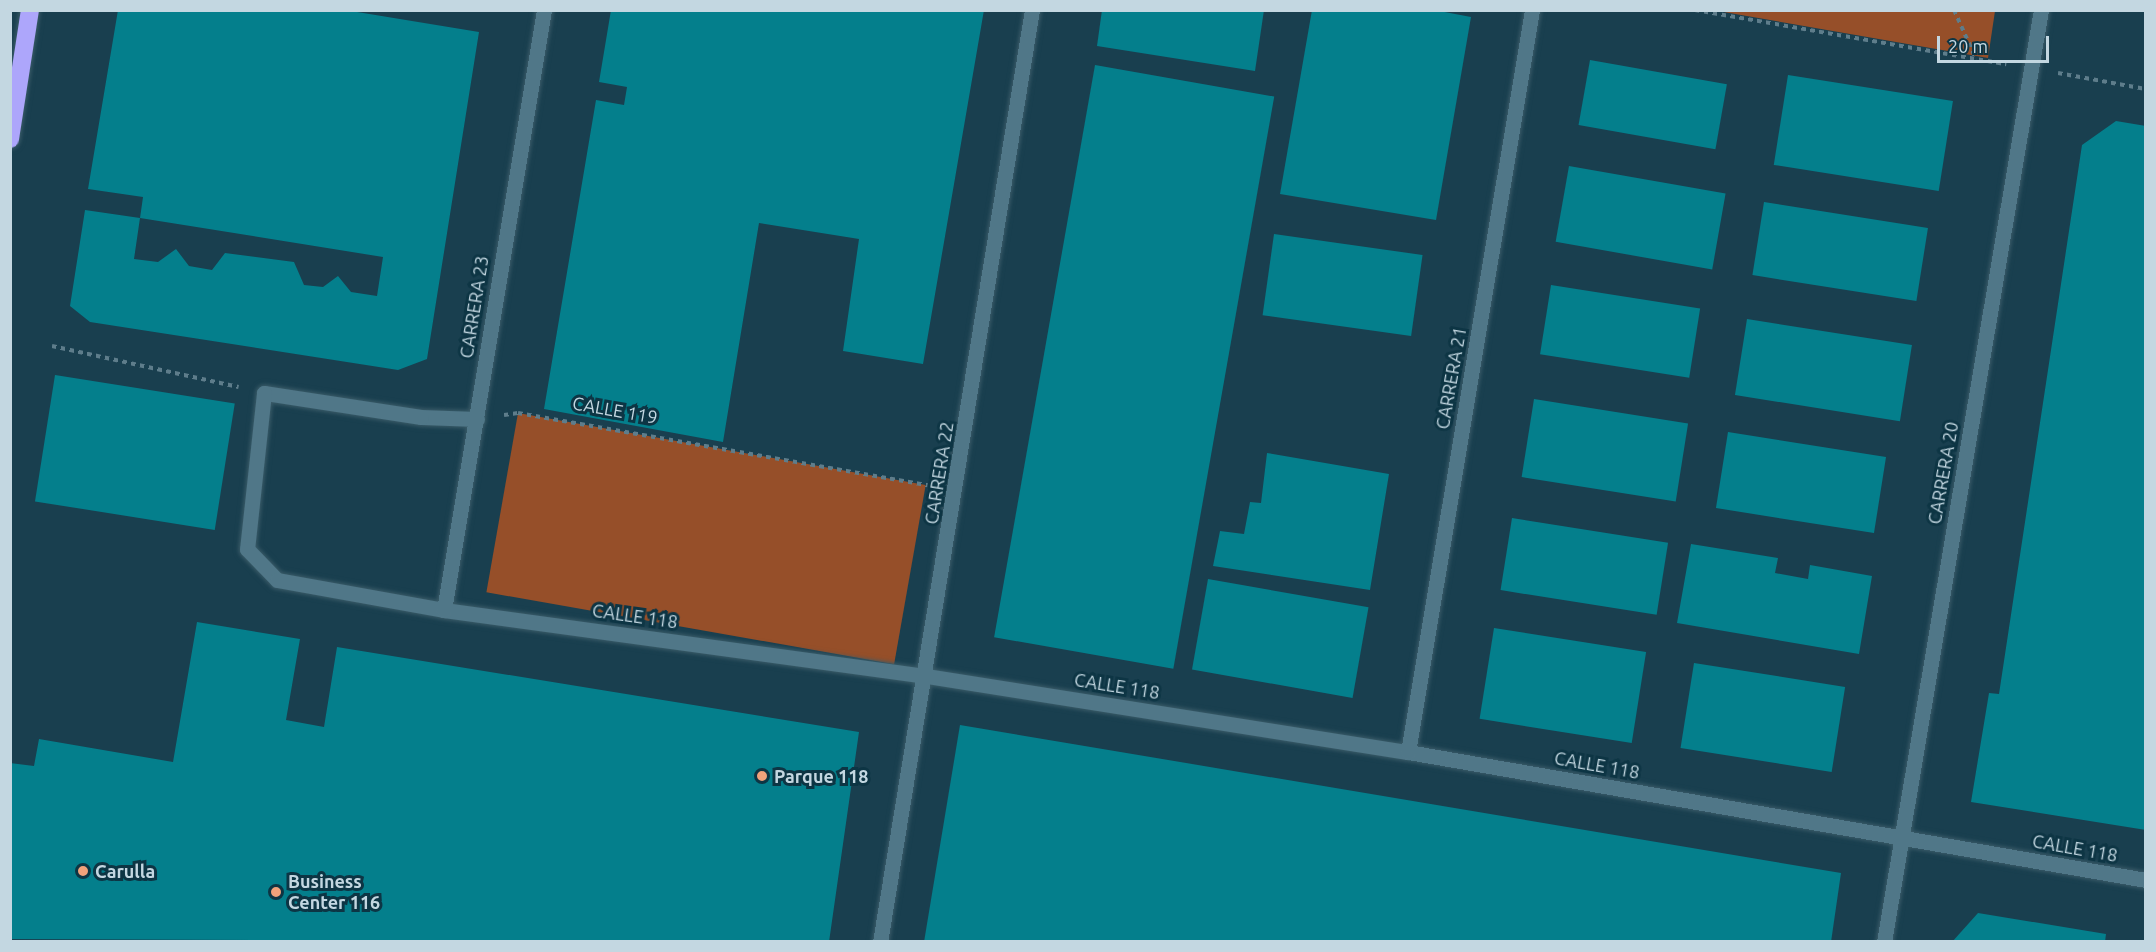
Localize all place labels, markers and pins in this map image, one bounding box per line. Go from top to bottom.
place label: Parque 118 [774,765,869,787]
marker: Parque 118 [755,769,769,783]
place label: Carulla [95,860,155,882]
marker: Carulla [76,864,90,878]
place label: Business Center 116 [288,871,380,914]
marker: Business Center 116 [269,885,283,899]

